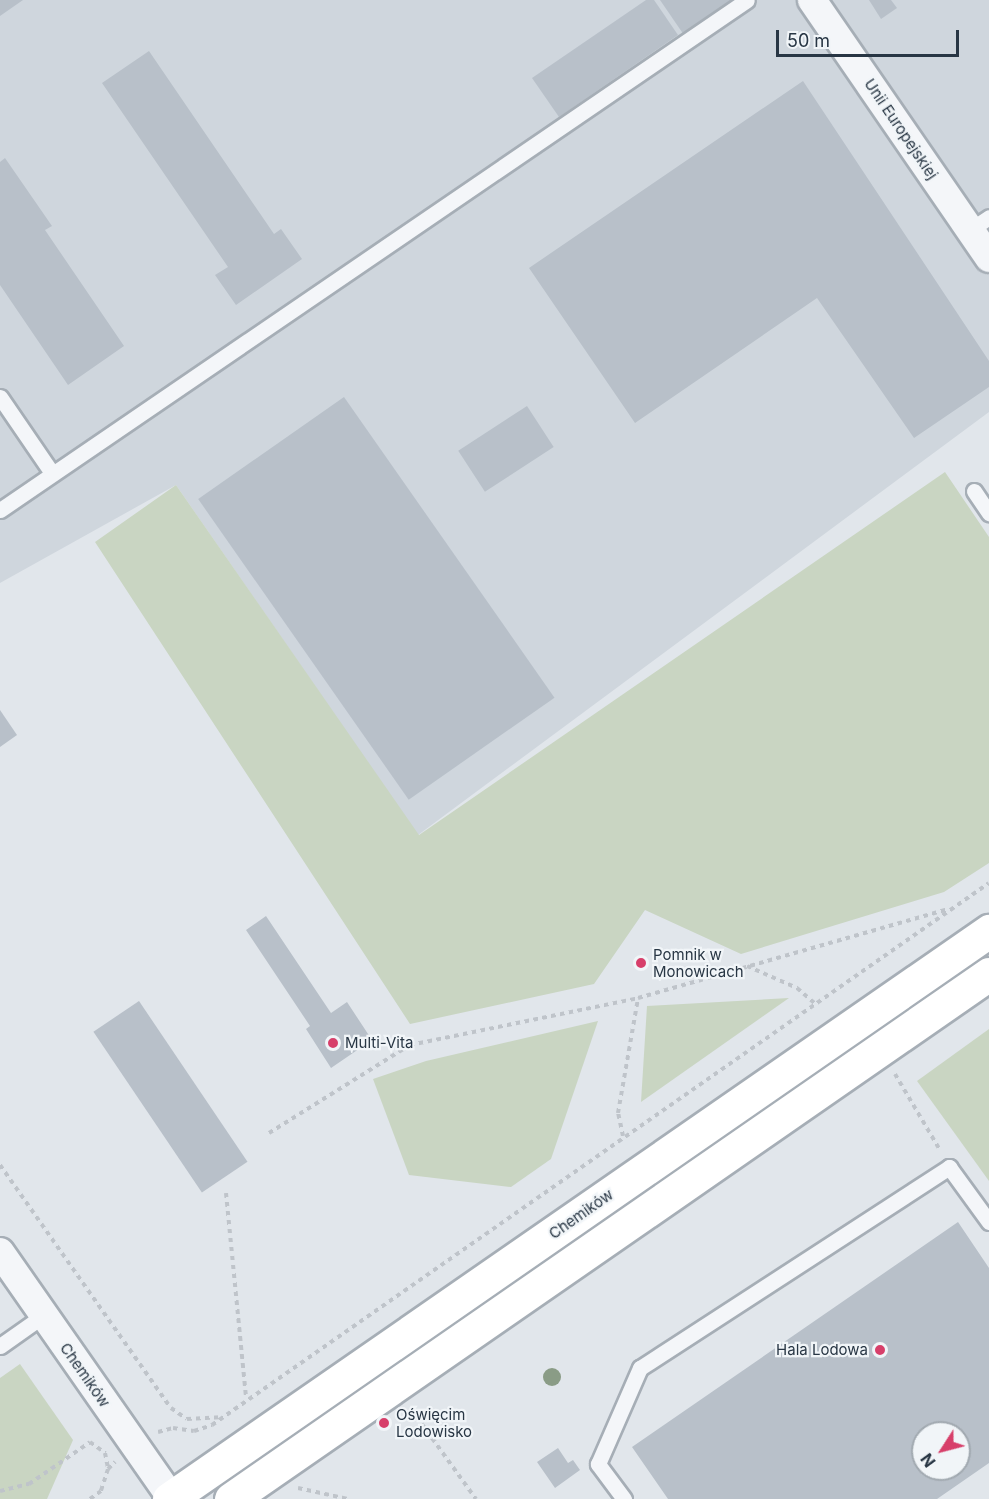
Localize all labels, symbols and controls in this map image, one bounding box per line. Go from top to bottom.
scale bar [779,18,962,56]
text: 50 m [787,30,830,51]
street label: Unii Europejskiej [861,75,941,183]
place label: Pomnik w Monowicach [653,945,744,980]
marker: Pomnik w Monowicach [634,956,648,970]
place label: Multi-Vita [345,1034,413,1052]
marker: Multi-Vita [326,1036,340,1050]
street label: Chemików [545,1185,617,1243]
street label: Chemików [56,1339,114,1411]
place label: Hala Lodowa [776,1341,868,1359]
marker: Hala Lodowa [873,1343,887,1357]
place label: Oświęcim Lodowisko [396,1405,472,1440]
marker: Oświęcim Lodowisko [377,1416,391,1430]
north arrow [911,1421,971,1481]
text: N [916,1450,940,1471]

